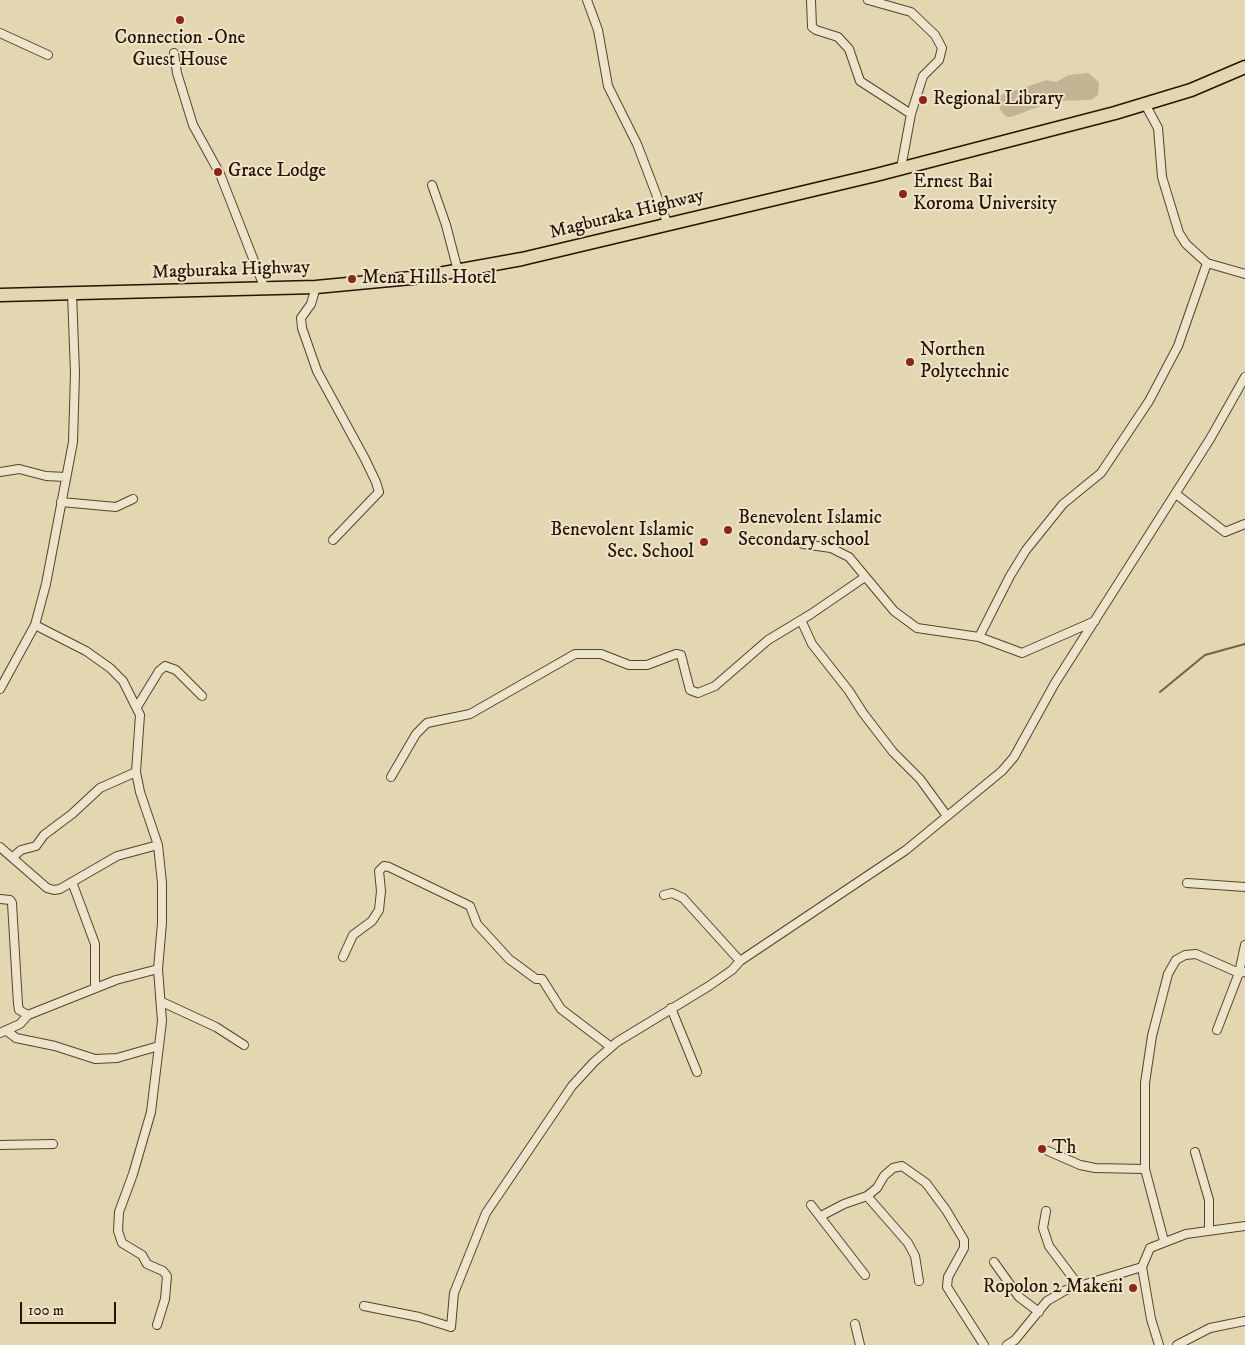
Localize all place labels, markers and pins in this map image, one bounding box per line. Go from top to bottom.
marker: Connection -One Guest House [174,14,186,26]
place label: Connection -One Guest House [115,28,245,72]
place label: Regional Library [933,89,1063,111]
marker: Regional Library [917,94,929,106]
place label: Grace Lodge [228,161,326,183]
marker: Grace Lodge [212,166,224,178]
place label: Ernest Bai Koroma University [913,172,1057,216]
marker: Ernest Bai Koroma University [897,188,909,200]
place label: Mena Hills Hotel [362,268,496,290]
marker: Mena Hills Hotel [346,273,358,285]
place label: Northen Polytechnic [920,340,1009,384]
marker: Northen Polytechnic [904,356,916,368]
place label: Benevolent Islamic Secondary school [738,508,882,552]
place label: Benevolent Islamic Sec. School [550,520,694,564]
marker: Benevolent Islamic Secondary school [722,524,734,536]
marker: Benevolent Islamic Sec. School [698,536,710,548]
place label: Th [1052,1138,1076,1160]
marker: Th [1036,1143,1048,1155]
place label: Ropolon 2 Makeni [983,1277,1123,1299]
marker: Ropolon 2 Makeni [1127,1282,1139,1294]

